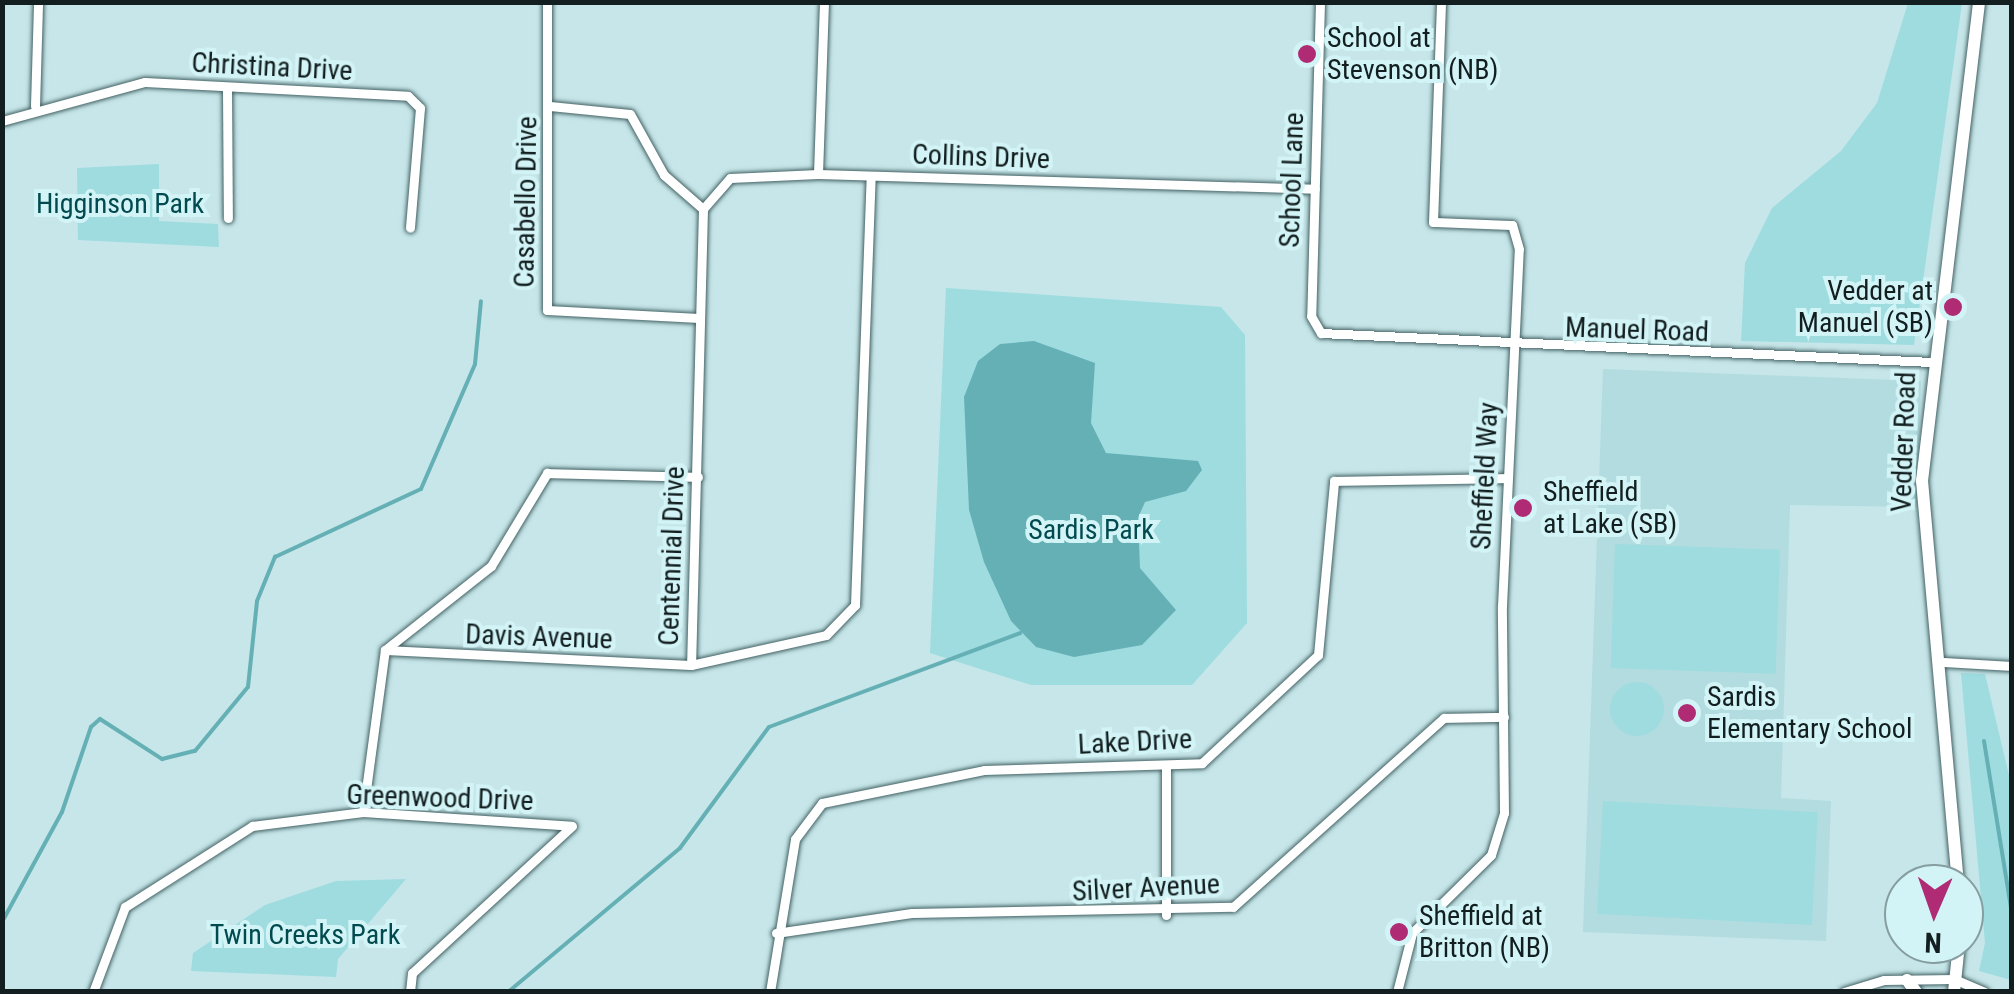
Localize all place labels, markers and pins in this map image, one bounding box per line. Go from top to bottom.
place label: School at Stevenson (NB) [1327,21,1498,87]
marker: School at Stevenson (NB) [1296,43,1318,65]
place label: Vedder at Manuel (SB) [1798,274,1933,340]
marker: Vedder at Manuel (SB) [1942,296,1964,318]
place label: Sheffield at Lake (SB) [1543,475,1677,541]
marker: Sheffield at Lake (SB) [1512,497,1534,519]
place label: Sardis Elementary School [1707,680,1912,746]
marker: Sardis Elementary School [1676,702,1698,724]
place label: Sheffield at Britton (NB) [1419,899,1550,965]
marker: Sheffield at Britton (NB) [1388,921,1410,943]

